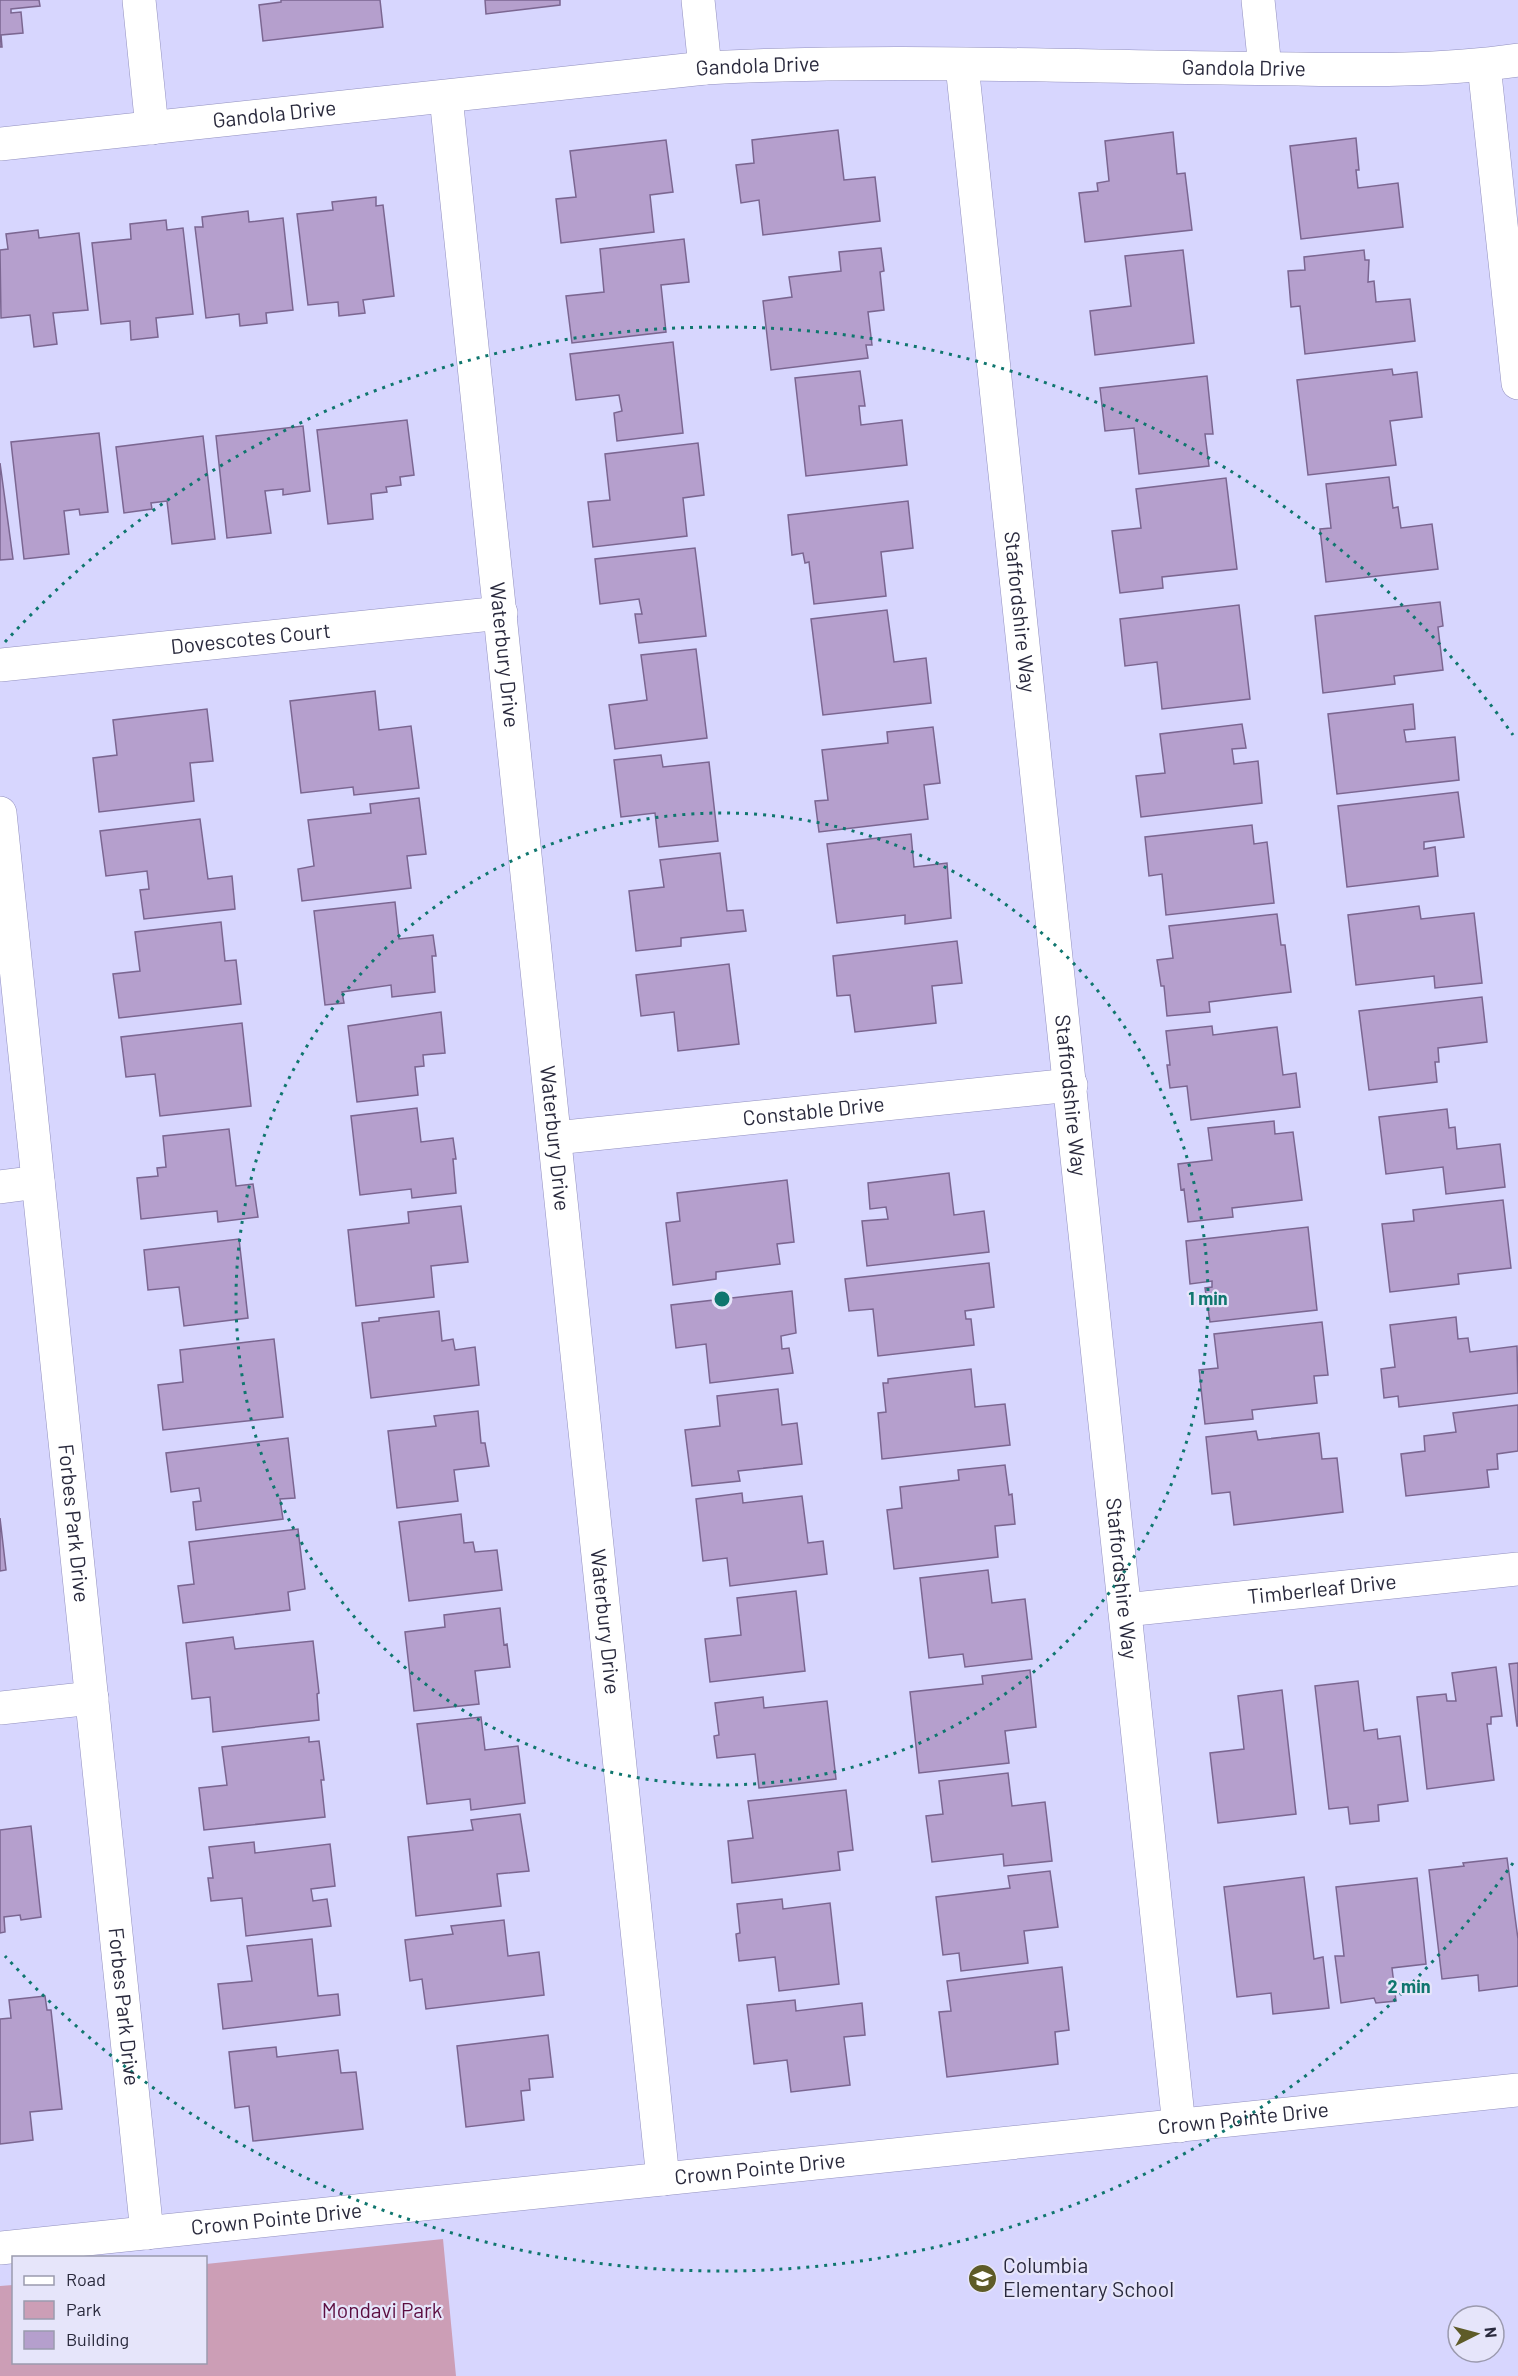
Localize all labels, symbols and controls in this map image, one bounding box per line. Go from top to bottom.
street label: Gandola Drive [694,50,820,80]
street label: Gandola Drive [1182,53,1306,80]
street label: Gandola Drive [211,94,337,132]
street label: Staffordshire Way [1000,530,1042,694]
street label: Waterbury Drive [486,581,526,729]
street label: Dovescotes Court [169,617,332,658]
street label: Staffordshire Way [1051,1013,1093,1178]
street label: Waterbury Drive [536,1064,576,1212]
street label: Constable Drive [741,1090,886,1130]
text: 1 min [1188,1287,1228,1309]
centre of rings [712,1289,732,1309]
street label: Forbes Park Drive [54,1443,96,1604]
street label: Staffordshire Way [1102,1496,1144,1661]
street label: Waterbury Drive [586,1548,626,1695]
street label: Timberleaf Drive [1246,1568,1398,1608]
street label: Forbes Park Drive [104,1926,146,2087]
text: 2 min [1387,1975,1431,1997]
street label: Crown Pointe Drive [1156,2096,1330,2138]
street label: Crown Pointe Drive [673,2146,846,2189]
street label: Crown Pointe Drive [190,2196,363,2239]
place label: Columbia Elementary School [1003,2252,1174,2301]
legend [12,2256,207,2364]
school or university icon: Columbia Elementary School [966,2262,998,2294]
text: Road [66,2268,106,2290]
park label: Mondavi Park [322,2297,442,2322]
text: Park [66,2298,101,2320]
north arrow [1446,2304,1506,2364]
text: N [1481,2326,1501,2339]
text: Building [66,2328,129,2350]

